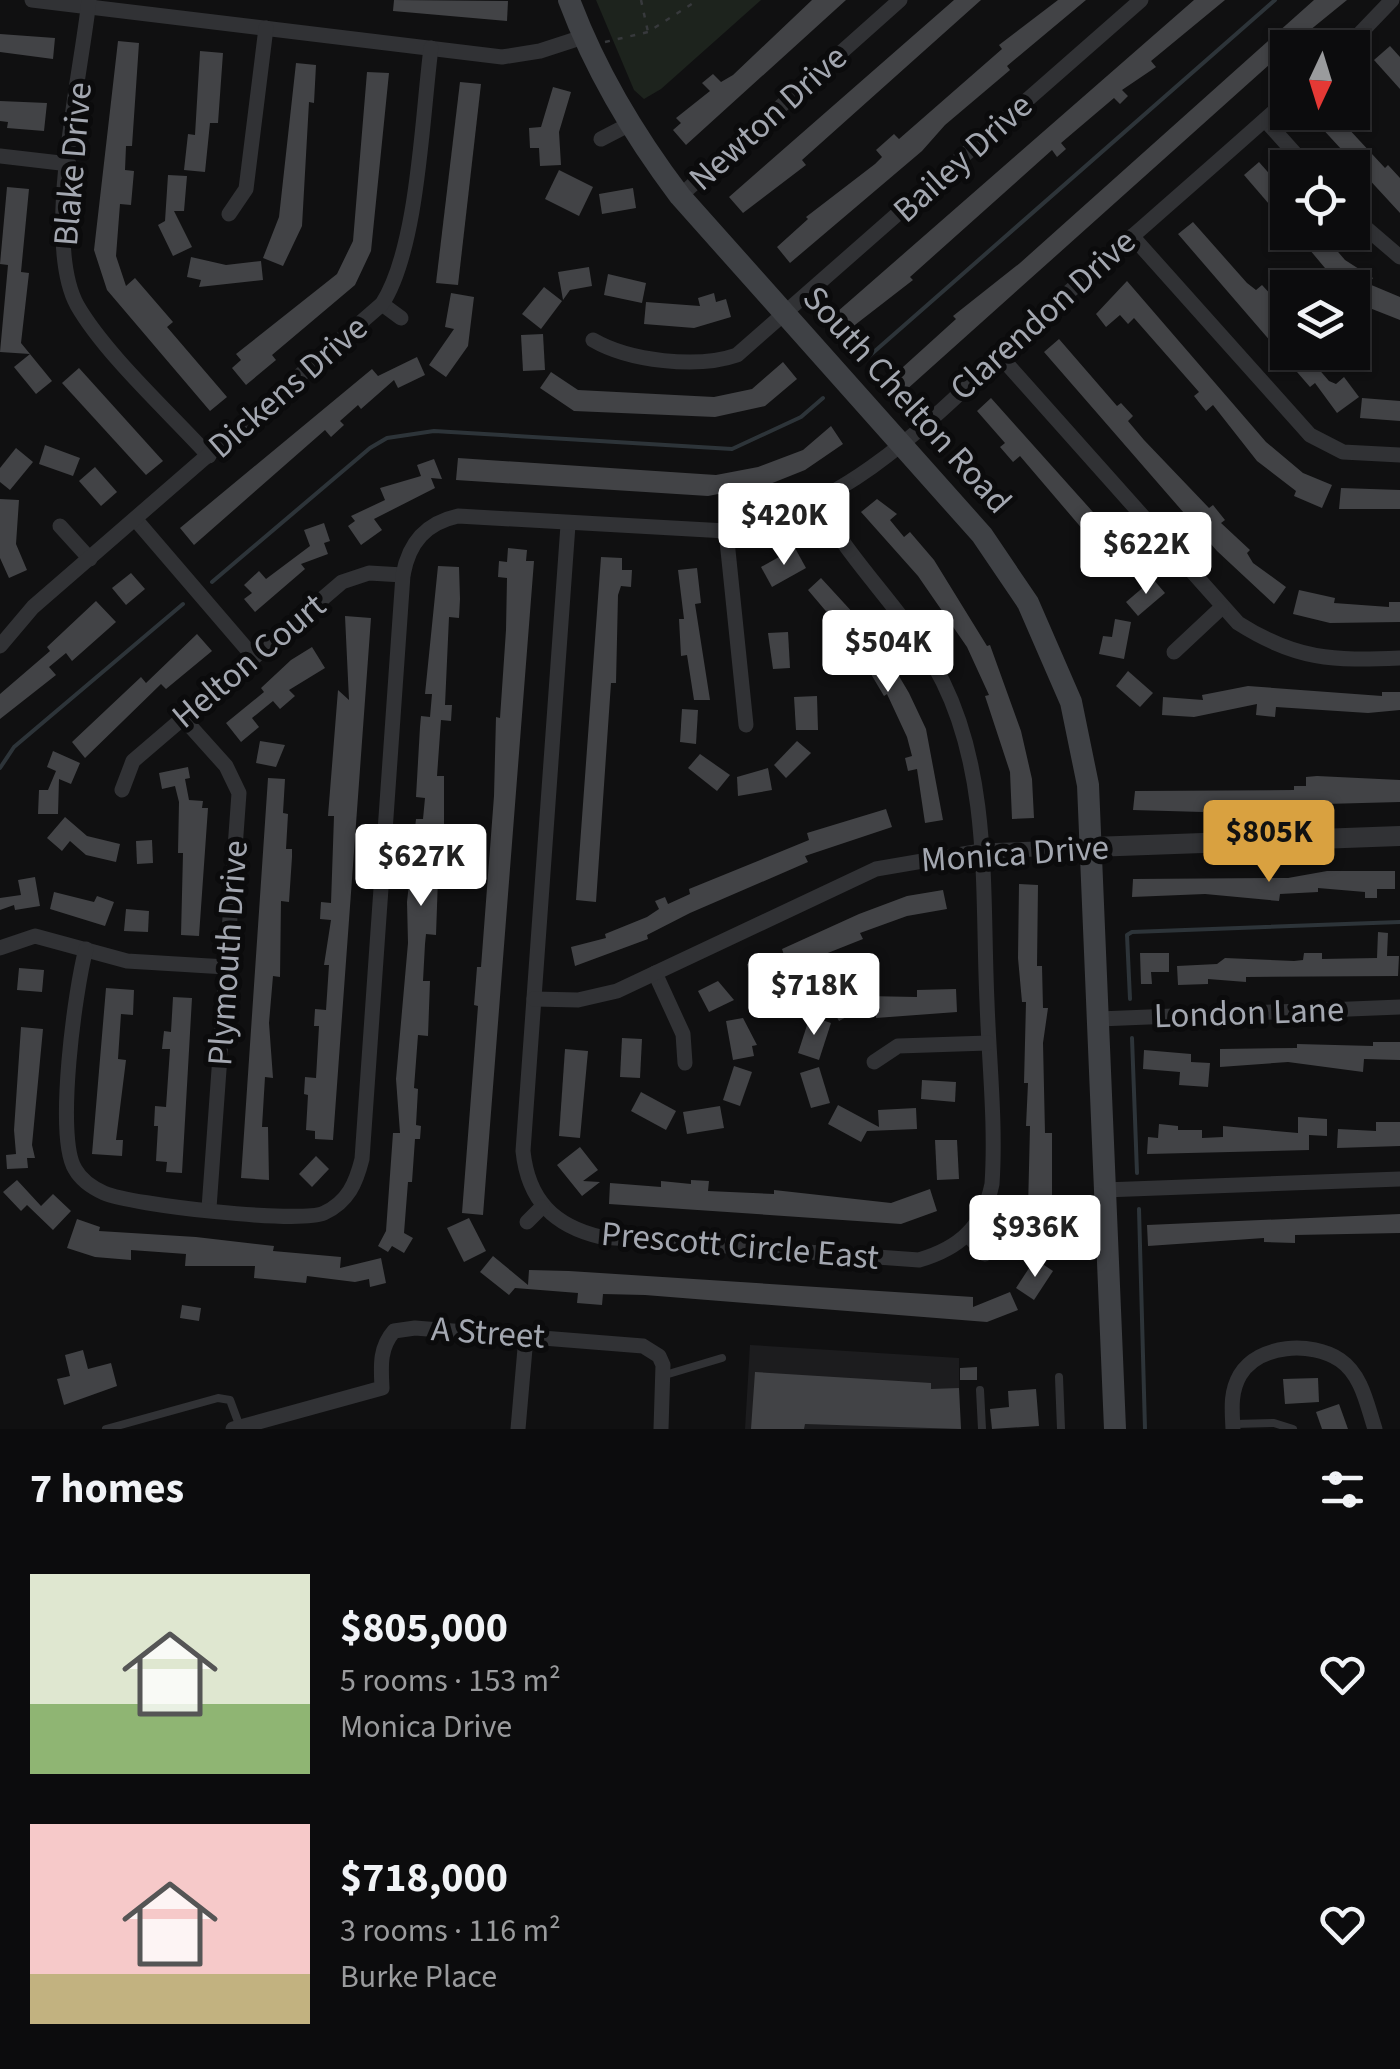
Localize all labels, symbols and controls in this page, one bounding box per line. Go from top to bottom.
north arrow [1270,30,1370,130]
map controls [1270,30,1370,370]
street label: Newton Drive [678,33,858,203]
street label: Blake Drive [41,80,105,248]
street label: Bailey Drive [882,82,1044,234]
button: locate [1270,150,1370,250]
street label: Clarendon Drive [939,218,1147,412]
button: layers [1270,270,1370,370]
street label: South Chelton Road [791,275,1023,525]
street label: Dickens Drive [197,304,379,470]
pin: $420K [714,483,854,568]
text: $420K [740,492,828,538]
pin: $622K [1076,512,1216,597]
text: $622K [1102,521,1190,567]
street label: Helton Court [161,581,337,740]
pin: $504K [818,610,958,695]
text: $504K [844,619,932,665]
pin: $805K [1199,800,1339,885]
text: $805K [1225,809,1313,855]
street label: Monica Drive [919,822,1111,886]
pin: $627K [351,824,491,909]
text: $627K [377,833,465,879]
street label: Plymouth Drive [195,839,261,1067]
pin: $718K [744,953,884,1038]
text: $718K [770,962,858,1008]
street label: London Lane [1153,985,1345,1041]
pin: $936K [965,1195,1105,1280]
text: $936K [991,1204,1079,1250]
street label: Prescott Circle East [599,1209,881,1283]
street label: A Street [430,1304,547,1362]
text: 7 homes [30,1459,184,1519]
icon: filters [1315,1462,1370,1517]
text: $805,000 [340,1598,508,1658]
icon: home [110,1614,230,1734]
icon: heart [1315,1647,1370,1702]
text: 5 rooms · 153 m² [340,1658,561,1704]
text: Monica Drive [340,1704,512,1750]
text: $718,000 [340,1848,508,1908]
icon: home [110,1864,230,1984]
icon: heart [1315,1897,1370,1952]
text: 3 rooms · 116 m² [340,1908,561,1954]
text: Burke Place [340,1954,497,2000]

